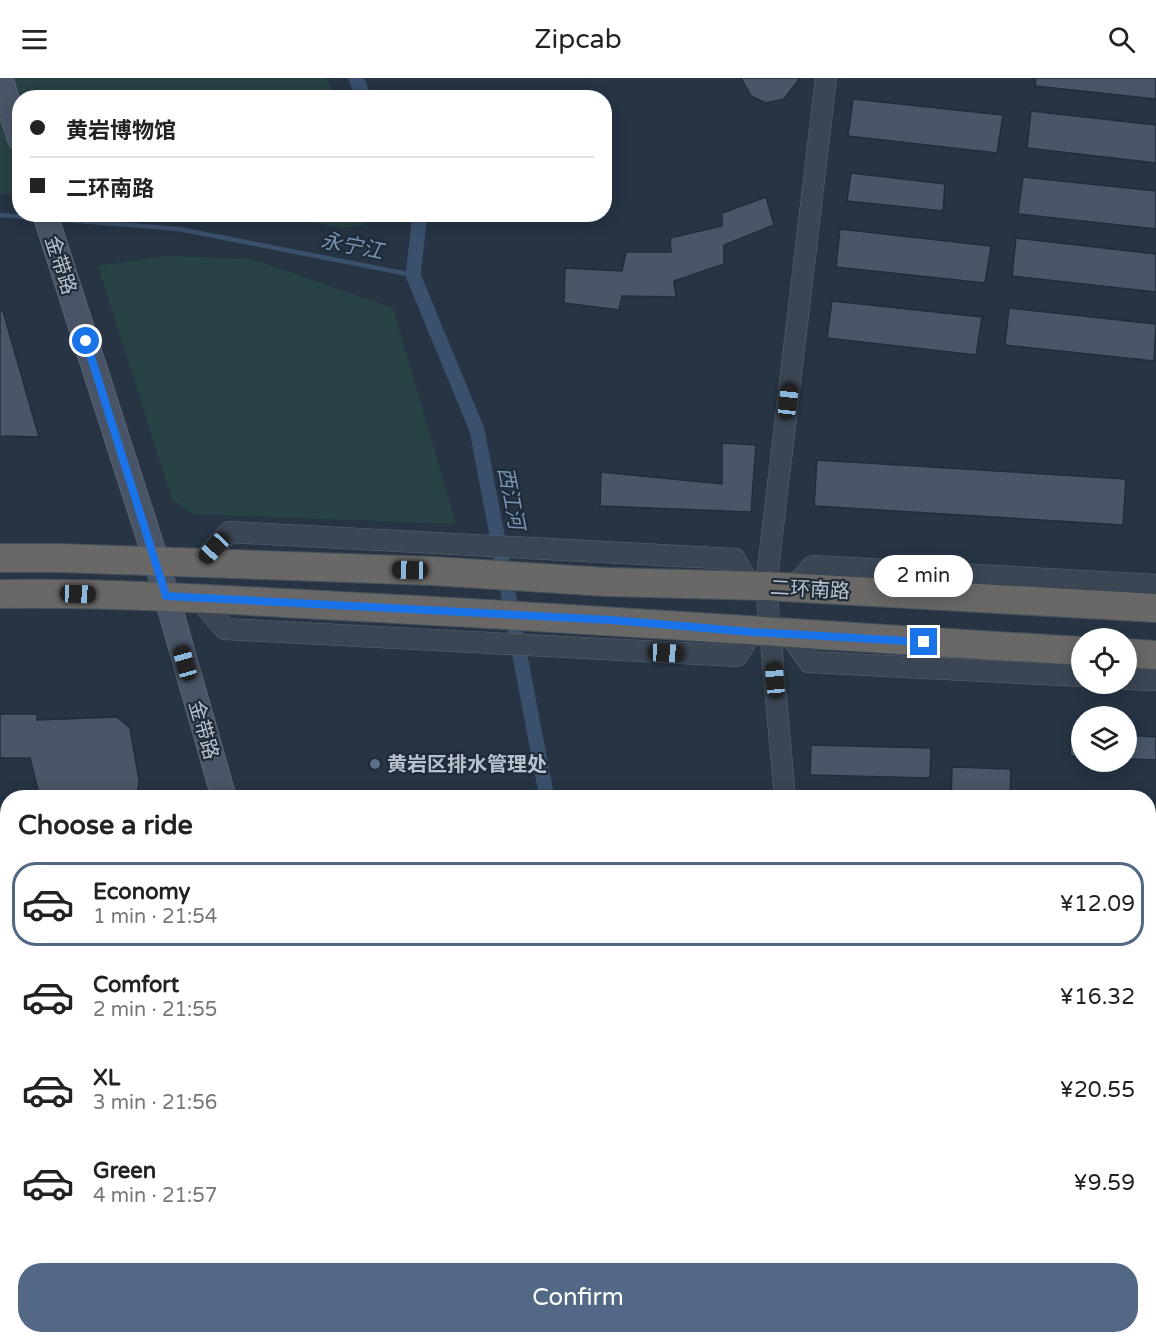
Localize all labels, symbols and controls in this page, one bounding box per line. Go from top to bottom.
icon: menu [18,23,51,56]
text: Zipcab [534,23,622,56]
icon: search [1105,23,1138,56]
text: 黄岩博物馆 [66,118,176,144]
text: 二环南路 [66,176,154,202]
water label: 永宁江 [319,228,387,265]
street label: 金带路 [39,233,81,298]
route start [72,327,99,354]
car [777,382,799,420]
water label: 西江河 [492,465,530,535]
car [195,529,233,567]
callout: 2 min [874,555,974,597]
car [392,561,428,579]
text: 2 min [897,564,950,588]
street label: 二环南路 [769,576,851,604]
car [60,584,96,604]
route end [910,628,937,655]
map controls [1071,628,1137,772]
button: locate [1071,628,1137,694]
car [171,643,199,683]
car [648,643,684,663]
car [764,661,786,699]
street label: 金带路 [183,698,223,762]
button: layers [1071,706,1137,772]
place label: 黄岩区排水管理处 [387,753,547,777]
marker: 黄岩区排水管理处 [368,757,382,771]
text: Choose a ride [18,809,193,842]
icon: car [21,877,75,931]
text: Economy [93,879,190,905]
text: ¥12.09 [1060,891,1135,917]
text: 1 min · 21:54 [93,905,217,929]
icon: car [21,970,75,1024]
text: Comfort [93,972,179,998]
text: ¥16.32 [1060,984,1135,1010]
text: 2 min · 21:55 [93,998,217,1022]
icon: car [21,1063,75,1117]
text: XL [93,1065,120,1091]
text: ¥20.55 [1060,1077,1135,1103]
text: 3 min · 21:56 [93,1091,217,1115]
icon: car [21,1156,75,1210]
text: Green [93,1158,156,1184]
text: ¥9.59 [1073,1170,1135,1196]
text: 4 min · 21:57 [93,1184,217,1208]
button: Confirm [18,1263,1138,1332]

